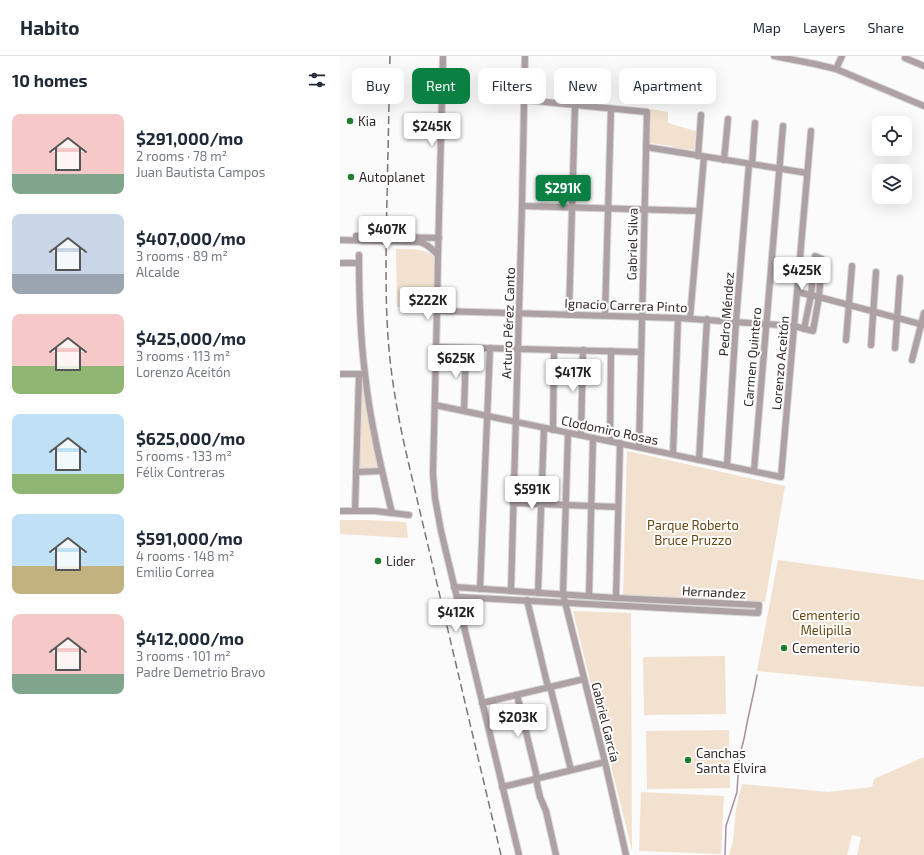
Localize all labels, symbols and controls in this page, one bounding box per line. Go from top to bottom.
text: Habito [20,16,80,39]
text: Map [753,19,781,36]
text: Layers [803,19,845,36]
text: Share [867,19,904,36]
chip: Buy [352,68,404,104]
chip: Rent [412,68,470,104]
chip: Filters [478,68,546,104]
chip: New [554,68,611,104]
chip: Apartment [619,68,716,104]
icon: filters [306,69,328,91]
text: 10 homes [12,70,88,90]
place label: Kia [358,113,376,129]
pin: $245K [404,113,460,147]
marker: Kia [345,116,355,126]
map controls [872,116,912,204]
button: locate [872,116,912,156]
text: $245K [413,118,451,134]
text: $291,000/mo [136,128,243,148]
icon: home [44,130,92,178]
text: 2 rooms · 78 m² [136,148,227,164]
text: Juan Bautista Campos [136,164,265,180]
button: layers [872,164,912,204]
place label: Autoplanet [359,169,425,185]
marker: Autoplanet [346,172,356,182]
pin: $291K [535,175,591,209]
text: $291K [545,180,581,196]
street label: Gabriel Silva [623,208,641,280]
pin: $407K [359,216,415,250]
text: $407K [367,221,407,237]
text: $407,000/mo [136,228,246,248]
icon: home [44,230,92,278]
text: 3 rooms · 89 m² [136,248,228,264]
pin: $425K [774,257,830,291]
text: $425K [783,262,821,278]
text: Alcalde [136,264,180,280]
street label: Arturo Pérez Canto [498,267,518,379]
street label: Pedro Méndez [715,271,737,357]
pin: $222K [400,287,456,321]
text: $222K [409,292,447,308]
street label: Ignacio Carrera Pinto [564,295,688,315]
street label: Carmen Quintero [740,307,764,407]
street label: Lorenzo Aceitón [768,315,792,411]
text: $425,000/mo [136,328,246,348]
icon: home [44,330,92,378]
pin: $625K [428,345,484,379]
text: 3 rooms · 113 m² [136,348,230,364]
text: $625K [437,350,475,366]
pin: $417K [545,359,601,393]
text: Lorenzo Aceitón [136,364,231,380]
text: $417K [555,364,591,380]
street label: Clodomiro Rosas [560,412,660,448]
text: $625,000/mo [136,428,245,448]
icon: home [44,430,92,478]
text: 5 rooms · 133 m² [136,448,232,464]
text: Félix Contreras [136,464,225,480]
pin: $591K [504,476,560,510]
text: $591K [514,481,550,497]
park label: Parque Roberto Bruce Pruzzo [647,517,739,548]
text: $591,000/mo [136,528,243,548]
icon: home [44,530,92,578]
text: 4 rooms · 148 m² [136,548,234,564]
place label: Lider [386,553,416,569]
marker: Lider [373,556,383,566]
text: Emilio Correa [136,564,214,580]
street label: Hernandez [682,582,746,602]
pin: $412K [428,599,484,633]
text: $412K [437,604,475,620]
park label: Cementerio Melipilla [792,607,860,638]
text: $412,000/mo [136,628,244,648]
icon: home [44,630,92,678]
place label: Cementerio [792,640,860,656]
marker: Cementerio [779,643,789,653]
text: 3 rooms · 101 m² [136,648,231,664]
text: Padre Demetrio Bravo [136,664,265,680]
street label: Gabriel García [588,680,624,764]
pin: $203K [490,704,546,738]
text: $203K [499,709,537,725]
place label: Canchas Santa Elvira [696,745,766,776]
marker: Canchas Santa Elvira [683,755,693,765]

